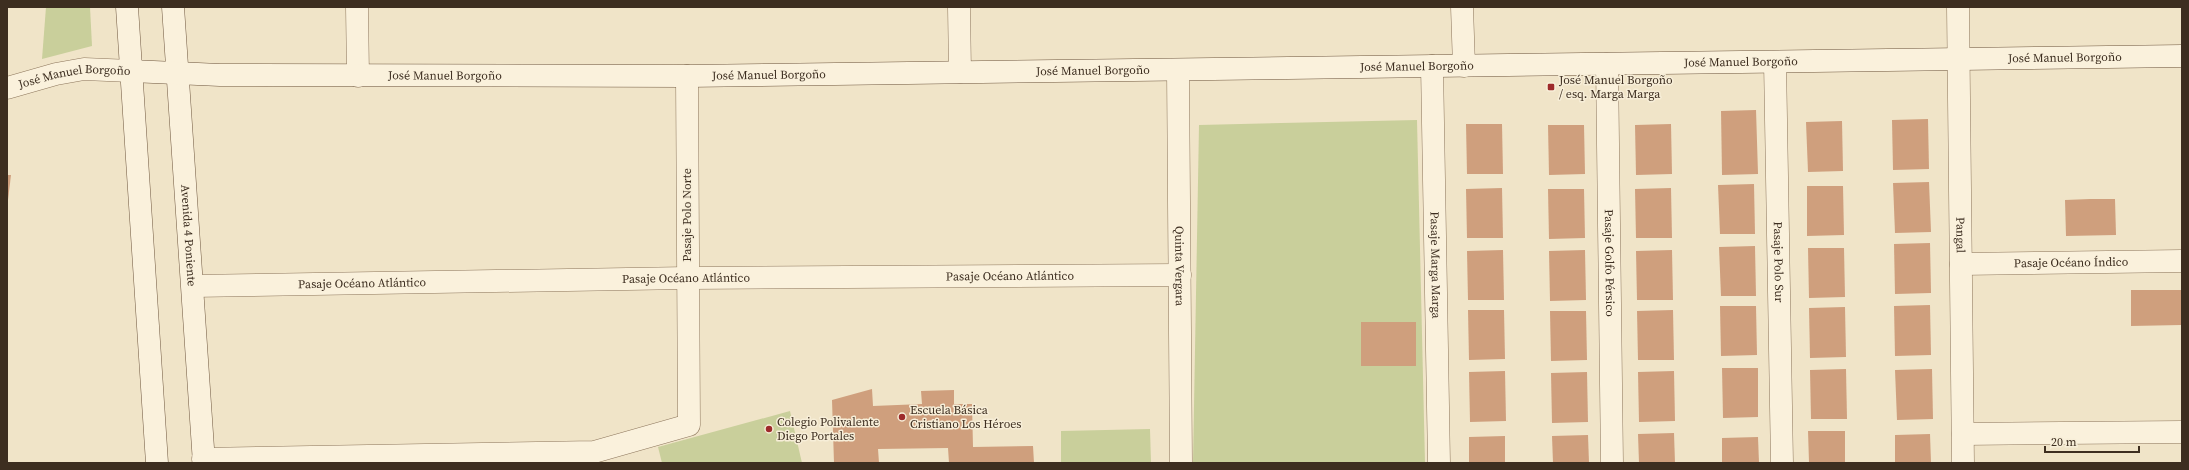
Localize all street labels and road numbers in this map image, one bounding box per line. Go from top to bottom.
street label: José Manuel Borgoño [2007,49,2122,66]
street label: José Manuel Borgoño [1683,53,1798,71]
street label: José Manuel Borgoño [1359,57,1474,75]
street label: José Manuel Borgoño [15,61,131,93]
street label: José Manuel Borgoño [1035,62,1150,79]
street label: José Manuel Borgoño [711,66,826,84]
street label: José Manuel Borgoño [387,67,502,84]
street label: Pasaje Polo Norte [679,168,695,262]
street label: Avenida 4 Poniente [177,184,200,287]
street label: Pasaje Golfo Pérsico [1601,209,1618,317]
street label: Pasaje Marga Marga [1427,211,1444,319]
street label: Pangal [1952,217,1969,254]
street label: Pasaje Polo Sur [1770,221,1787,303]
street label: Quinta Vergara [1171,226,1188,307]
street label: Pasaje Océano Índico [2014,254,2129,271]
street label: Pasaje Océano Atlántico [946,268,1074,284]
street label: Pasaje Océano Atlántico [622,270,750,287]
street label: Pasaje Océano Atlántico [298,274,427,292]

